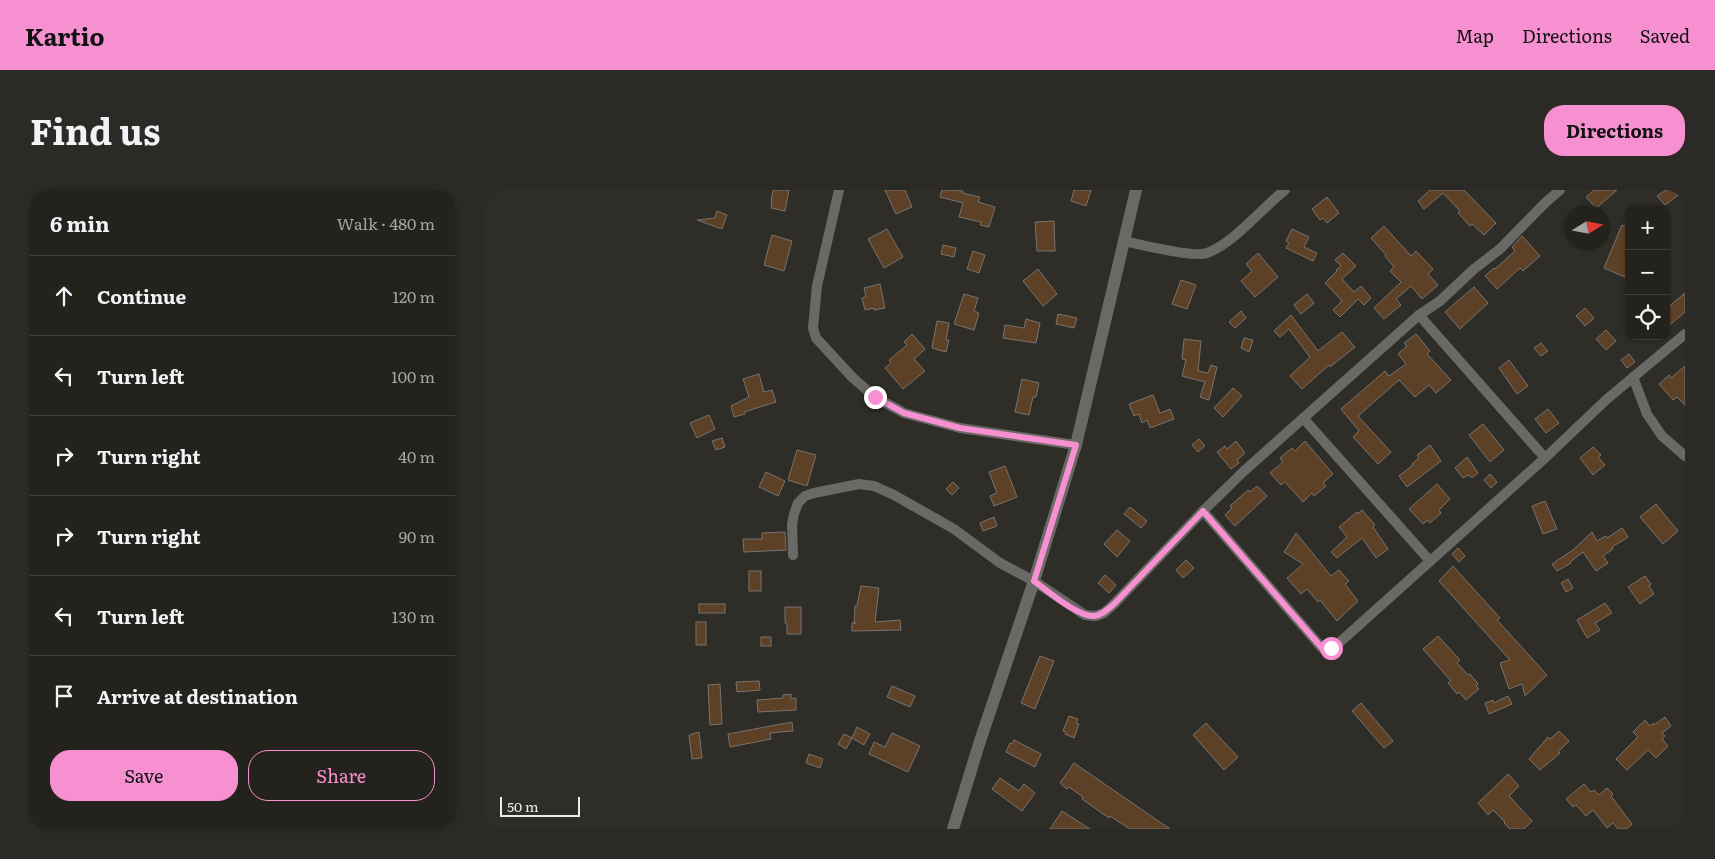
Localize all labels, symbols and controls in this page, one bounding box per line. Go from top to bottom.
text: Kartio [25,18,104,53]
text: Map [1456,22,1494,49]
text: Directions [1522,22,1612,49]
text: Saved [1640,22,1690,49]
text: Find us [30,104,160,156]
button: Directions [1544,105,1685,156]
north arrow [1565,205,1610,250]
map controls [1625,205,1670,340]
button: + [1625,205,1670,250]
text: 6 min [50,207,110,238]
text: Walk · 480 m [337,211,435,235]
button: − [1625,250,1670,295]
icon: ahead [50,282,78,310]
text: Continue [97,282,186,310]
text: 120 m [392,284,435,308]
button: locate [1625,295,1670,340]
icon: left [50,362,78,390]
text: Turn left [97,362,184,390]
text: 100 m [391,364,435,388]
route end [864,386,887,409]
icon: right [50,442,78,470]
text: Turn right [97,442,201,470]
text: 40 m [398,444,435,468]
icon: right [50,522,78,550]
text: Turn right [97,522,201,550]
text: 90 m [399,524,435,548]
icon: left [50,602,78,630]
text: Turn left [97,602,184,630]
text: 130 m [392,604,435,628]
route start [1320,637,1343,660]
icon: arrive [50,682,78,710]
text: Arrive at destination [97,682,298,710]
button: Save [50,750,238,801]
button: Share [248,750,435,801]
scale bar [500,794,580,817]
text: 50 m [507,796,539,816]

